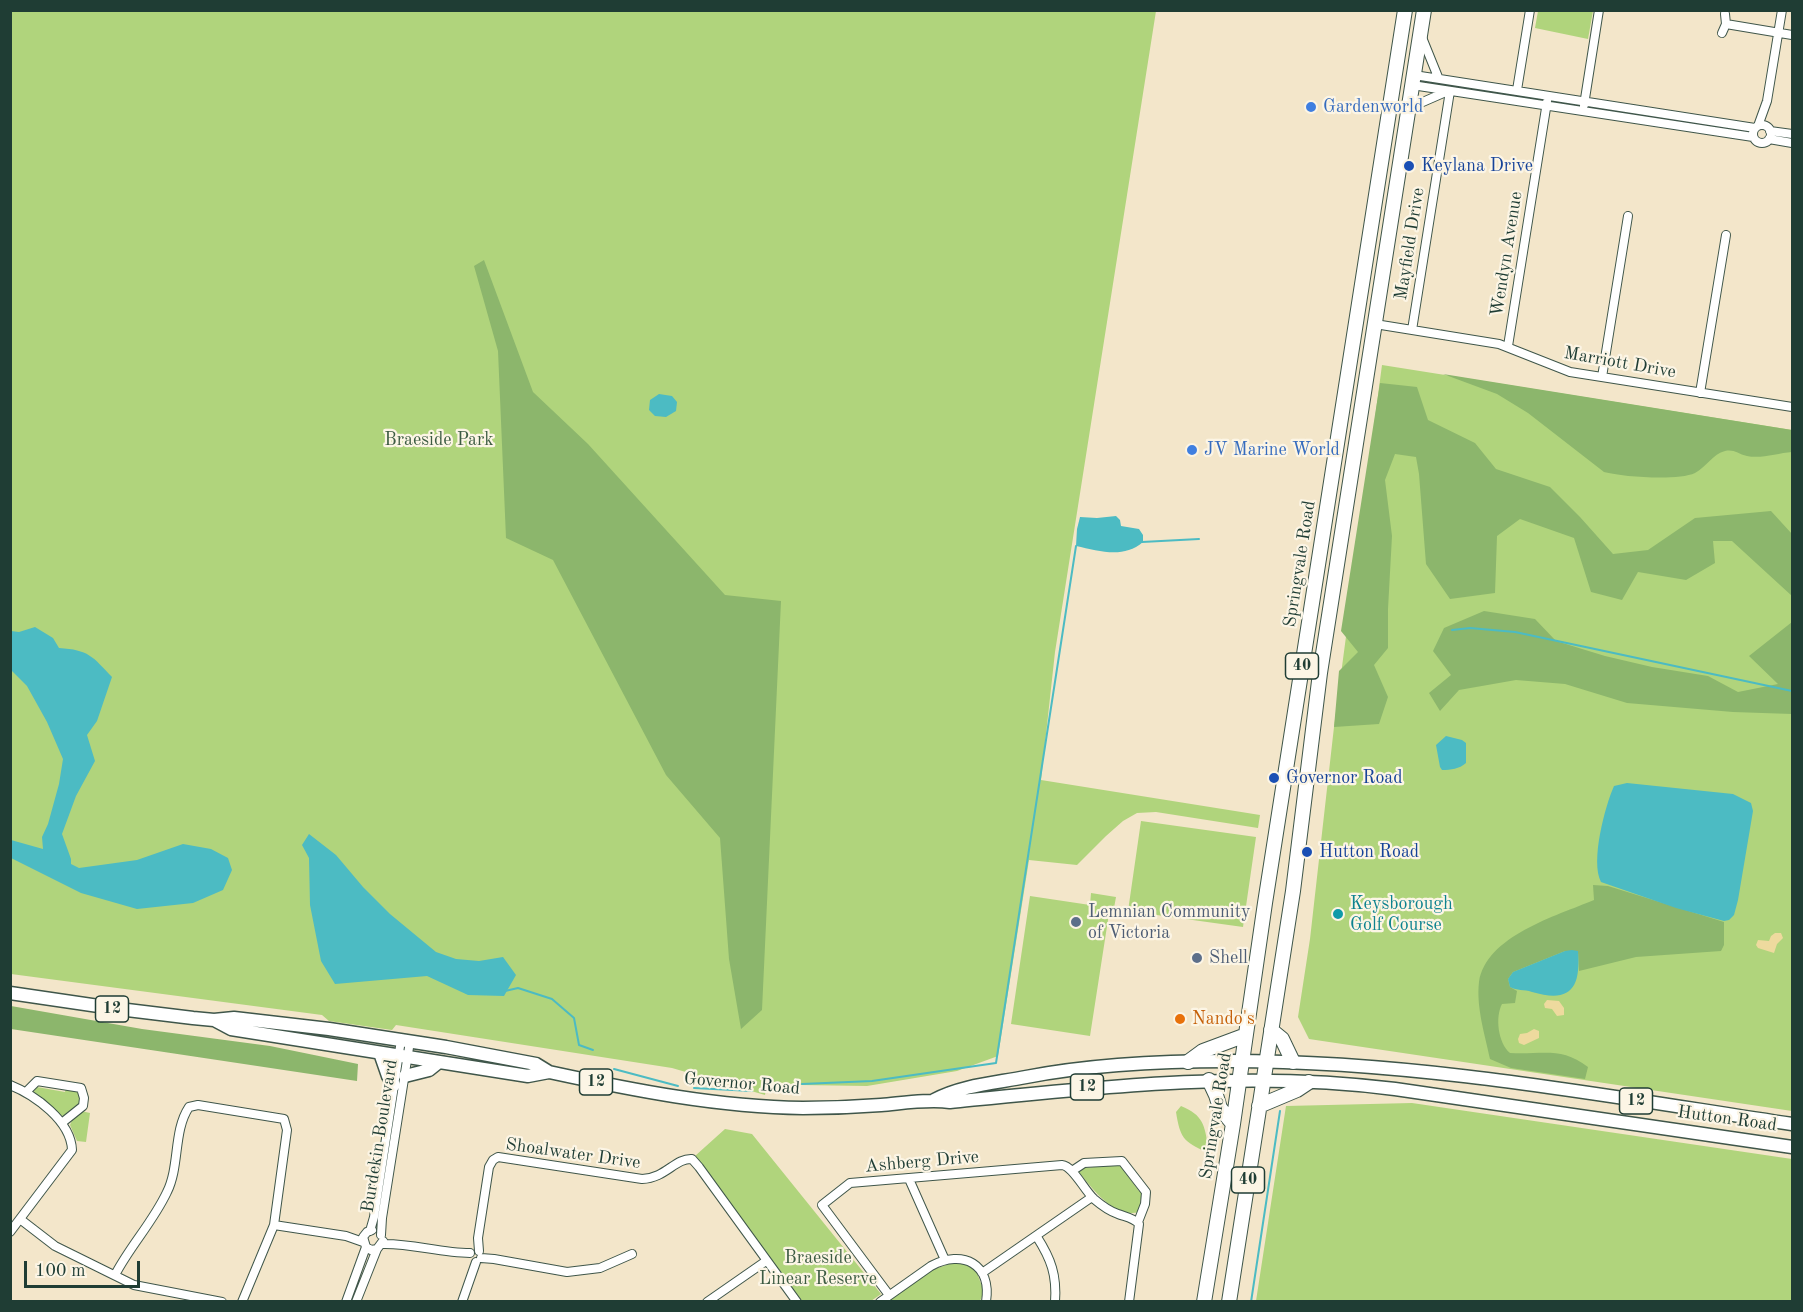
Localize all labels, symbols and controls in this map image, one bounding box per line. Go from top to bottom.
place label: Gardenworld [1323,96,1423,118]
marker: Gardenworld [1304,100,1318,114]
place label: Keylana Drive [1421,155,1533,177]
marker: Keylana Drive [1402,159,1416,173]
street label: Mayfield Drive [1390,186,1430,302]
street label: Wendyn Avenue [1486,190,1528,318]
street label: Marriott Drive [1562,343,1678,383]
park label: Braeside Park [384,429,494,451]
place label: JV Marine World [1204,439,1340,461]
marker: JV Marine World [1185,443,1199,457]
street label: Springvale Road [1279,499,1321,629]
road number: 40 [1286,653,1318,679]
place label: Governor Road [1286,767,1403,789]
marker: Governor Road [1267,771,1281,785]
place label: Hutton Road [1319,841,1419,863]
marker: Hutton Road [1300,845,1314,859]
place label: Keysborough Golf Course [1350,893,1453,936]
place label: Lemnian Community of Victoria [1088,901,1250,944]
marker: Keysborough Golf Course [1331,907,1345,921]
marker: Lemnian Community of Victoria [1069,915,1083,929]
place label: Shell [1209,947,1248,969]
marker: Shell [1190,951,1204,965]
road number: 12 [96,996,128,1022]
place label: Nando's [1192,1008,1255,1030]
marker: Nando's [1173,1012,1187,1026]
street label: Springvale Road [1195,1051,1237,1181]
street label: Burdekin Boulevard [357,1058,403,1214]
street label: Governor Road [683,1068,801,1100]
road number: 12 [580,1069,612,1095]
road number: 12 [1070,1074,1104,1100]
road number: 12 [1620,1088,1652,1114]
street label: Hutton Road [1676,1101,1778,1137]
street label: Shoalwater Drive [504,1134,642,1174]
street label: Ashberg Drive [864,1146,980,1178]
road number: 40 [1232,1167,1264,1193]
park label: Braeside Linear Reserve [759,1247,877,1290]
scale bar [27,1249,142,1287]
text: 100 m [35,1262,86,1280]

